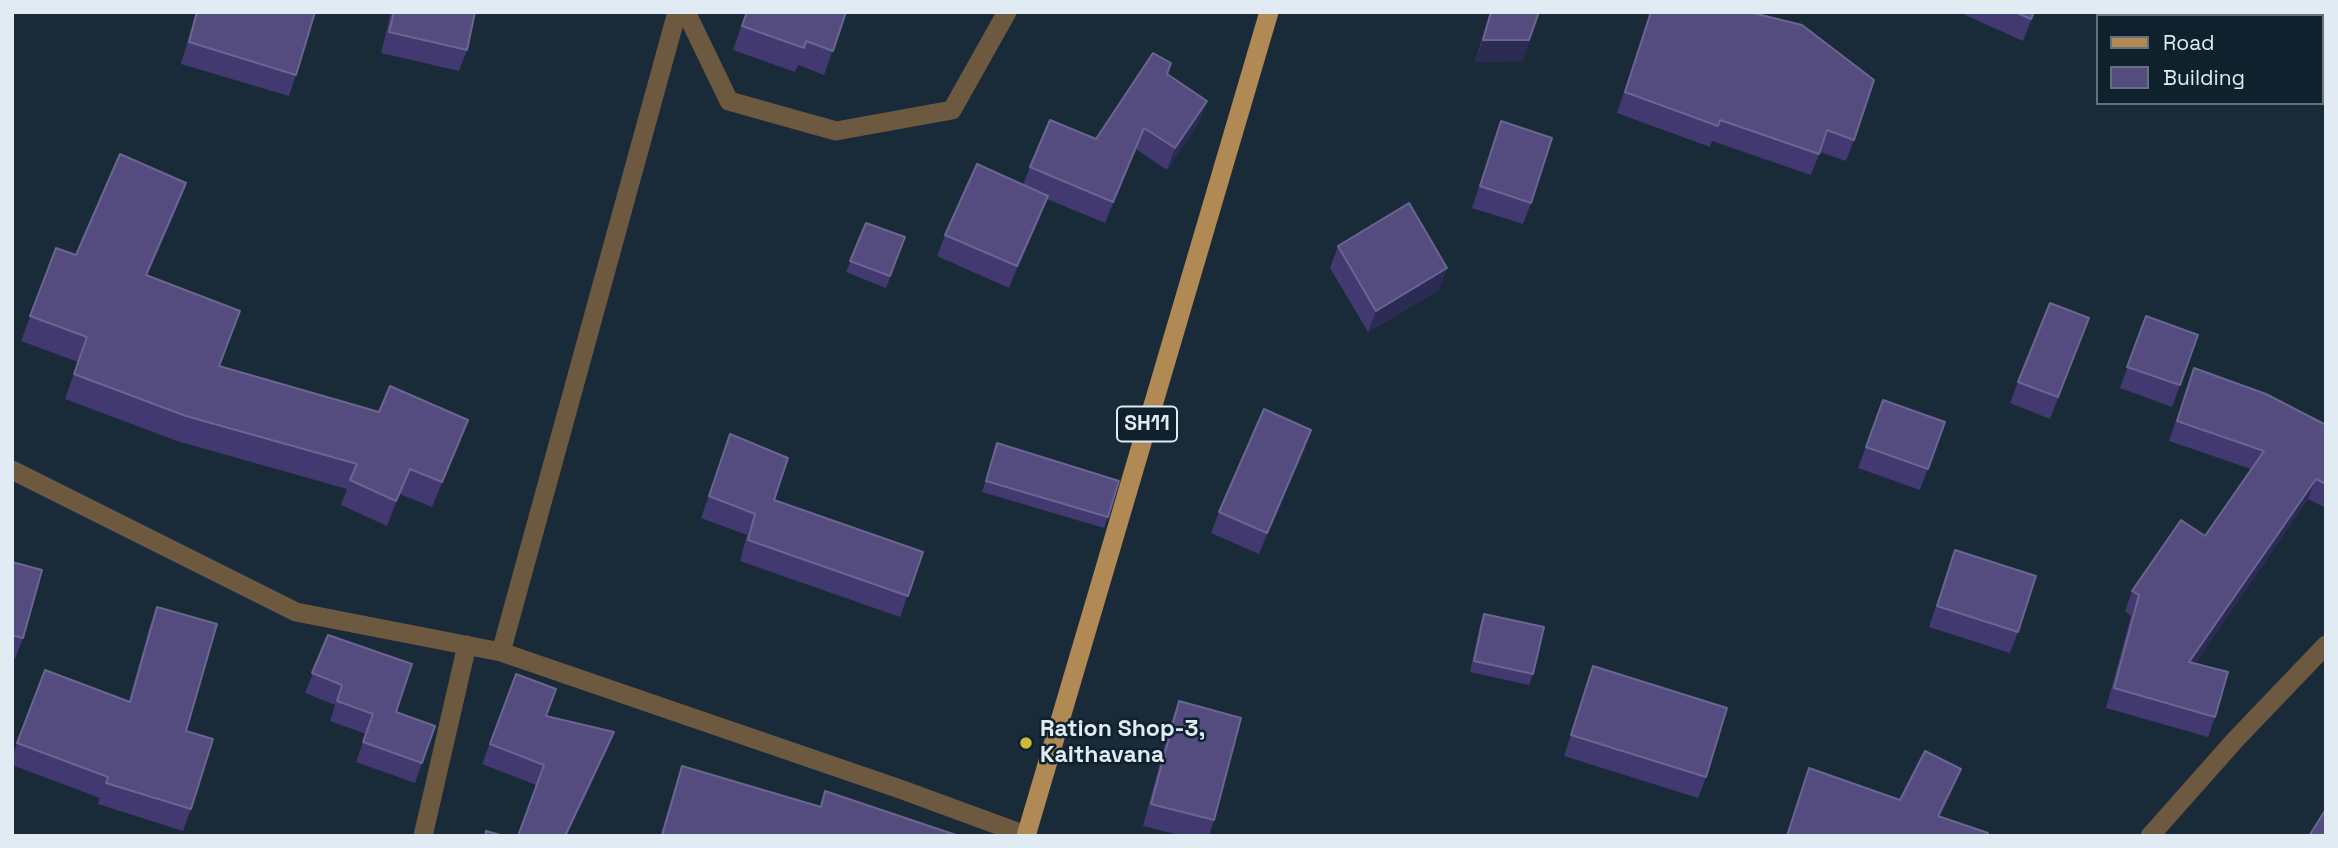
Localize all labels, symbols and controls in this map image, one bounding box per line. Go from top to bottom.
legend [2096,14,2324,105]
text: Road [2163,29,2215,56]
text: Building [2163,64,2245,91]
road number: SH11 [1117,406,1177,442]
place label: Ration Shop-3, Kaithavana [1040,716,1205,770]
marker: Ration Shop-3, Kaithavana [1018,735,1034,751]

